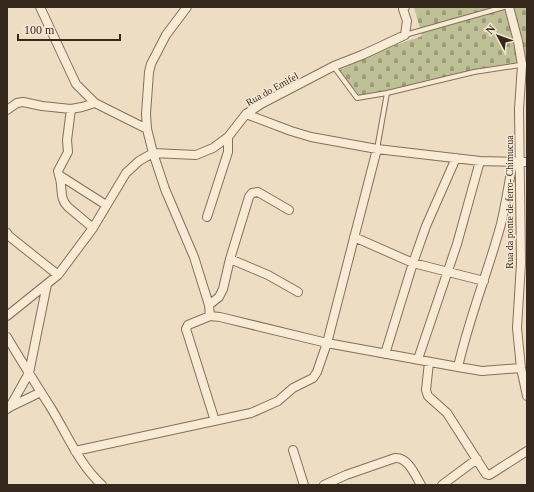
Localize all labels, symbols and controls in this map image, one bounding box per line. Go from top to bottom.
scale bar [18,16,120,42]
north arrow [478,16,518,56]
text: N [483,22,498,36]
text: 100 m [24,23,55,37]
street label: Rua do Emifel [244,70,300,108]
street label: Rua da ponte de ferro- Chimucua [504,135,515,269]

